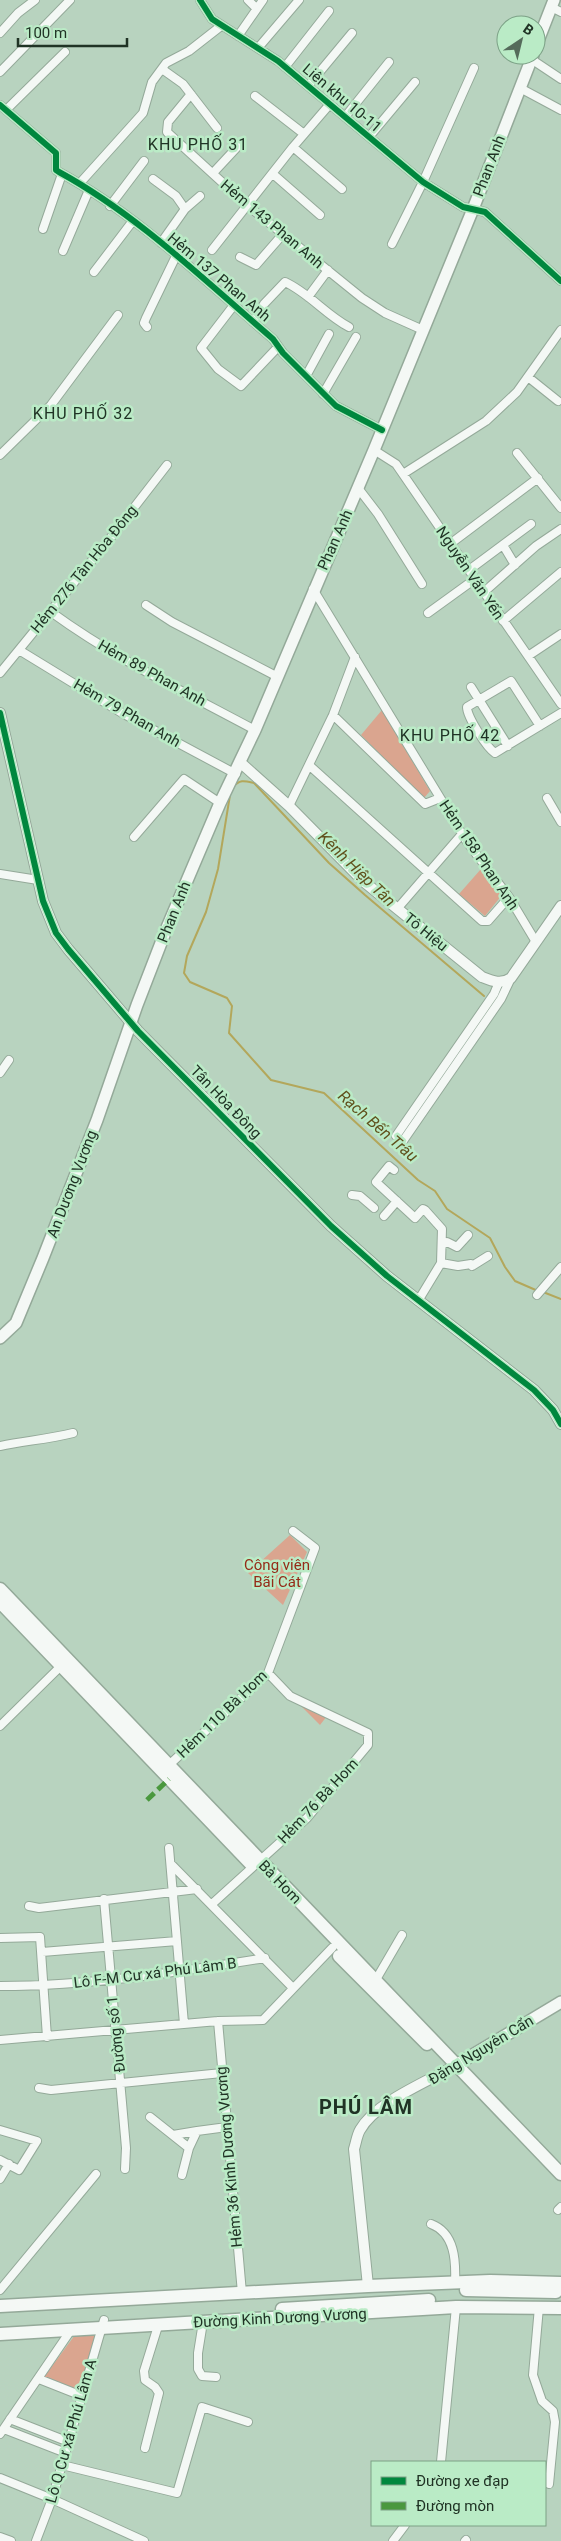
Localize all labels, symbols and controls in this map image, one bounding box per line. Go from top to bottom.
scale bar [18,15,126,47]
north arrow [496,15,546,65]
text: B [520,20,537,39]
text: 100 m [25,24,67,42]
street label: Liên khu 10-11 [299,60,385,136]
district label: KHU PHỐ 31 [148,133,248,154]
street label: Phan Anh [469,133,509,199]
street label: Hẻm 143 Phan Anh [217,176,327,272]
street label: Hẻm 137 Phan Anh [164,229,274,325]
district label: KHU PHỐ 32 [33,402,133,423]
street label: Hẻm 276 Tân Hòa Đông [27,502,141,636]
street label: Phan Anh [314,507,356,573]
street label: Nguyễn Văn Yến [432,523,508,623]
street label: Hẻm 89 Phan Anh [95,636,209,710]
street label: Hẻm 79 Phan Anh [70,675,184,751]
district label: KHU PHỐ 42 [400,724,500,745]
street label: Hẻm 158 Phan Anh [436,797,522,913]
water label: Kênh Hiệp Tân [315,828,399,910]
street label: Phan Anh [154,879,194,945]
street label: Tô Hiệu [400,909,452,955]
street label: Tân Hòa Đông [187,1062,265,1142]
water label: Rạch Bến Trâu [334,1086,422,1166]
street label: An Dương Vương [43,1128,101,1240]
park label: Công viên Bãi Cát [244,1556,310,1591]
street label: Hẻm 110 Bà Hom [173,1666,271,1762]
street label: Hẻm 76 Bà Hom [274,1755,362,1847]
street label: Bà Hom [255,1856,305,1908]
street label: Lô F-M Cư xá Phú Lâm B [73,1954,237,1992]
street label: Đường số 1 [103,1995,129,2073]
street label: Đặng Nguyên Cẩn [425,2012,537,2088]
street label: Hẻm 36 Kinh Dương Vương [212,2066,246,2248]
district label: PHÚ LÂM [319,2095,413,2119]
street label: Đường Kinh Dương Vương [193,2304,367,2332]
street label: Lô Q Cư xá Phú Lâm A [42,2357,100,2505]
legend [371,2461,546,2526]
text: Đường xe đạp [416,2472,509,2490]
text: Đường mòn [416,2497,494,2515]

